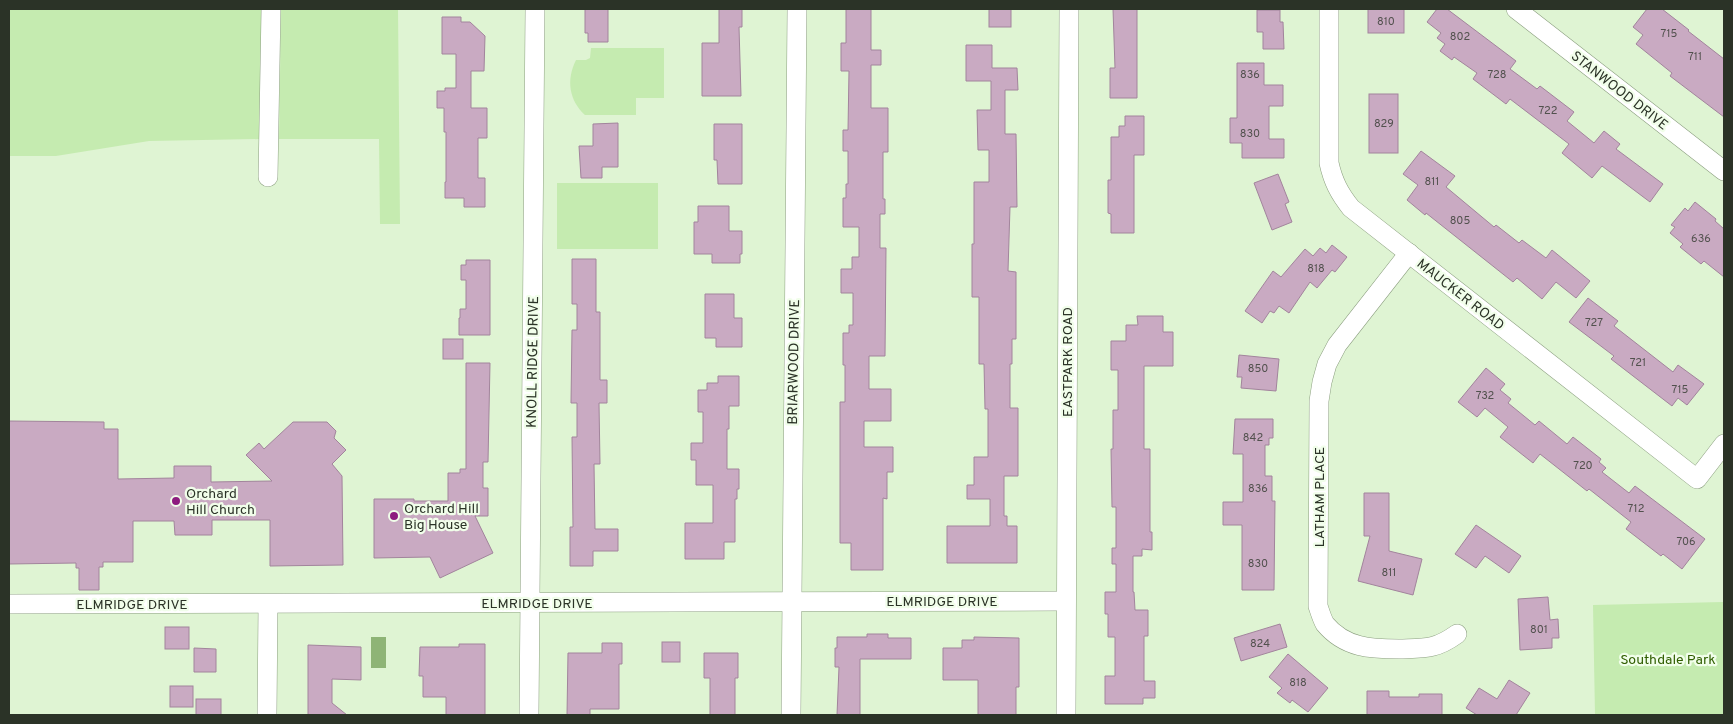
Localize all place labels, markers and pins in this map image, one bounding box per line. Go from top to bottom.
place label: Orchard Hill Church [186,486,255,519]
marker: Orchard Hill Church [170,495,182,507]
place label: Orchard Hill Big House [404,501,479,534]
marker: Orchard Hill Big House [388,510,400,522]

